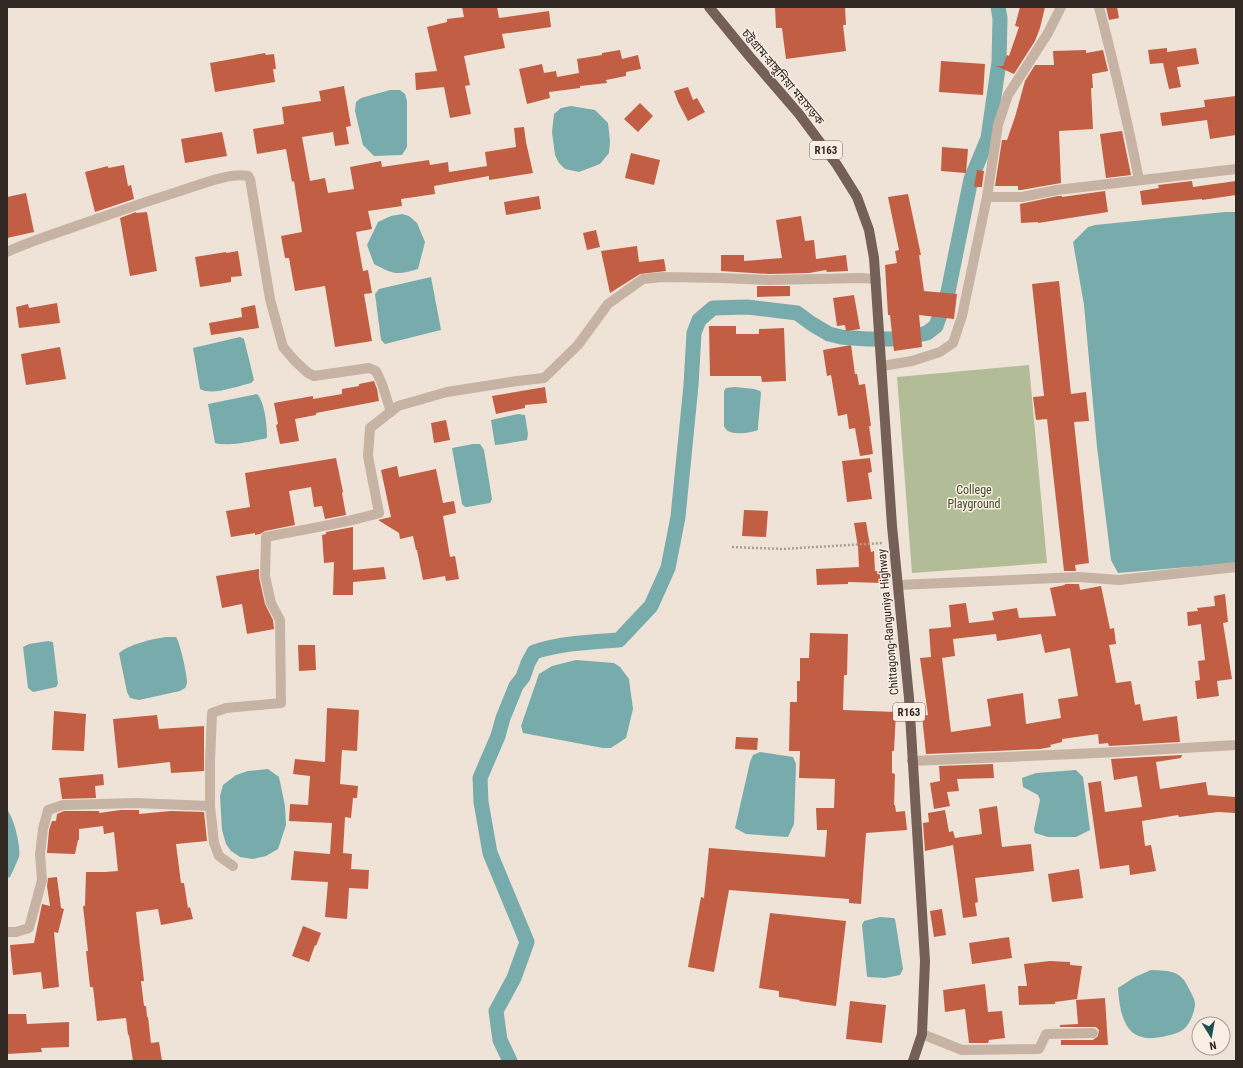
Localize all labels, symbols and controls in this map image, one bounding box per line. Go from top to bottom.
street label: চট্টগ্রাম-রাঙ্গুনিয়া মহাসড়ক [738,25,828,128]
road number: R163 [810,141,842,159]
park label: College Playground [947,483,1001,511]
street label: Chittagong-Ranguniya Highway [875,548,901,696]
road number: R163 [893,703,925,721]
north arrow [1191,1016,1231,1056]
text: N [1208,1038,1217,1052]

